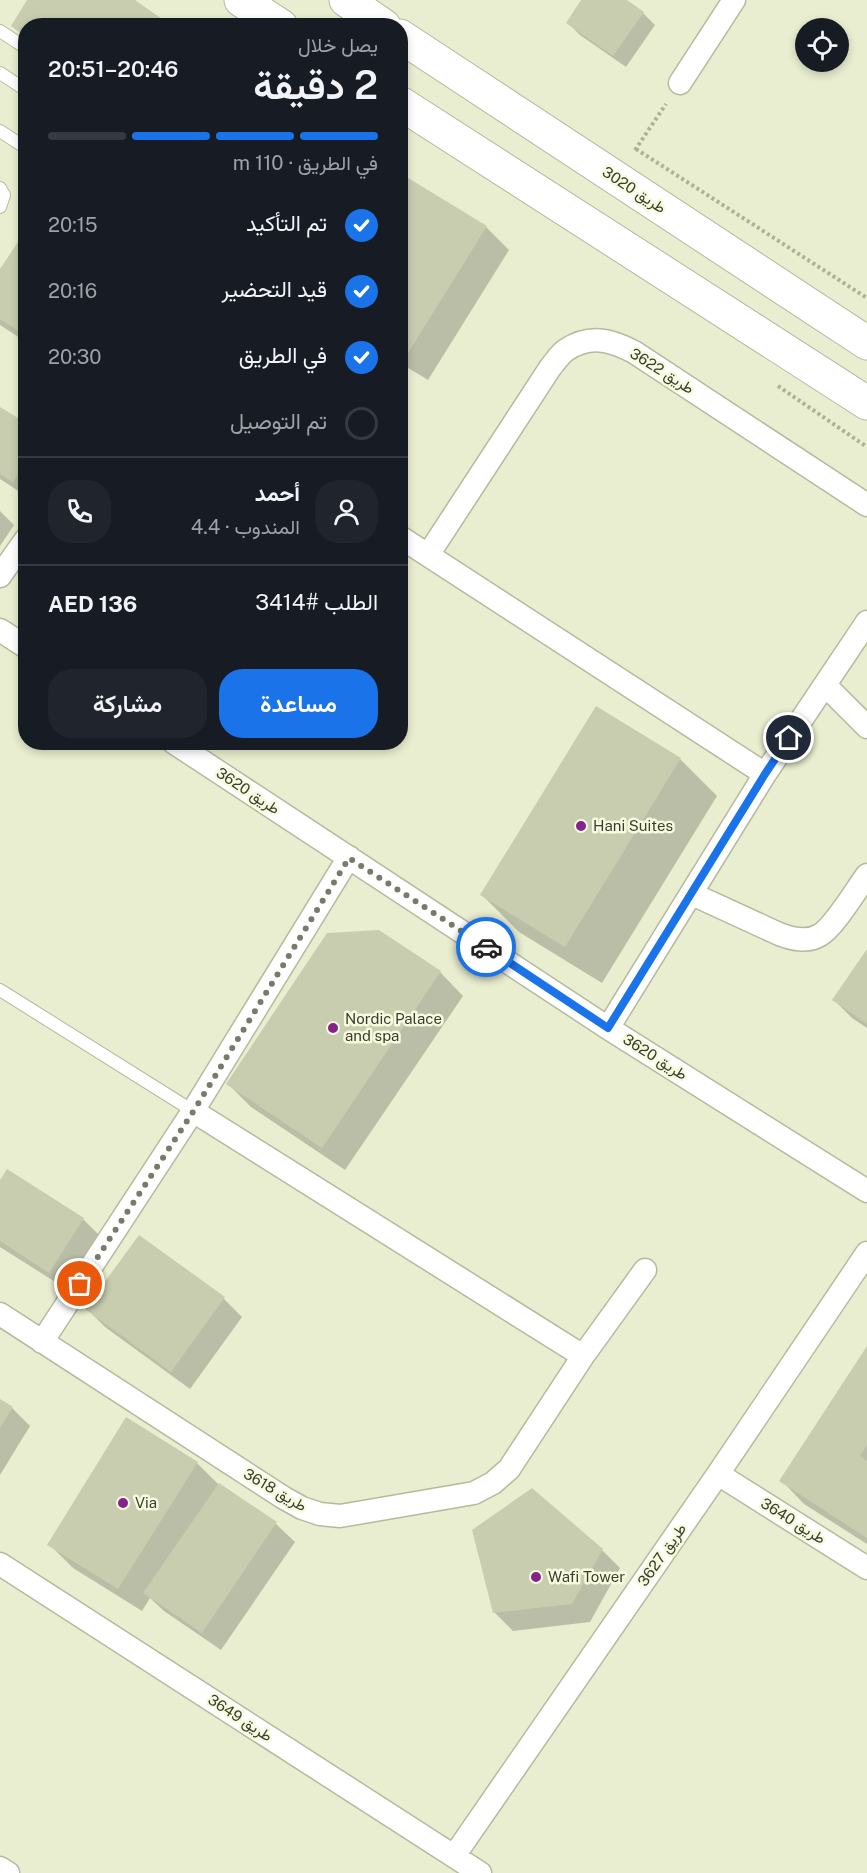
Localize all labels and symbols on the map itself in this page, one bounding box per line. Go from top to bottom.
street label: طريق 3020 [598,163,669,218]
street label: طريق 3622 [626,344,698,399]
pin [763,712,814,763]
street label: طريق 3620 [212,764,283,819]
place label: Hani Suites [593,817,673,834]
marker: Hani Suites [574,819,588,833]
courier [456,917,516,977]
place label: Nordic Palace and spa [345,1010,442,1044]
marker: Nordic Palace and spa [326,1021,340,1035]
street label: طريق 3620 [619,1030,691,1085]
pin [54,1258,105,1309]
street label: طريق 3618 [240,1465,310,1516]
place label: Via [135,1494,157,1511]
street label: طريق 3640 [757,1494,829,1549]
marker: Via [116,1496,130,1510]
street label: طريق 3627 [634,1520,691,1590]
place label: Wafi Tower [548,1568,625,1585]
marker: Wafi Tower [529,1570,543,1584]
street label: طريق 3649 [204,1691,276,1746]

